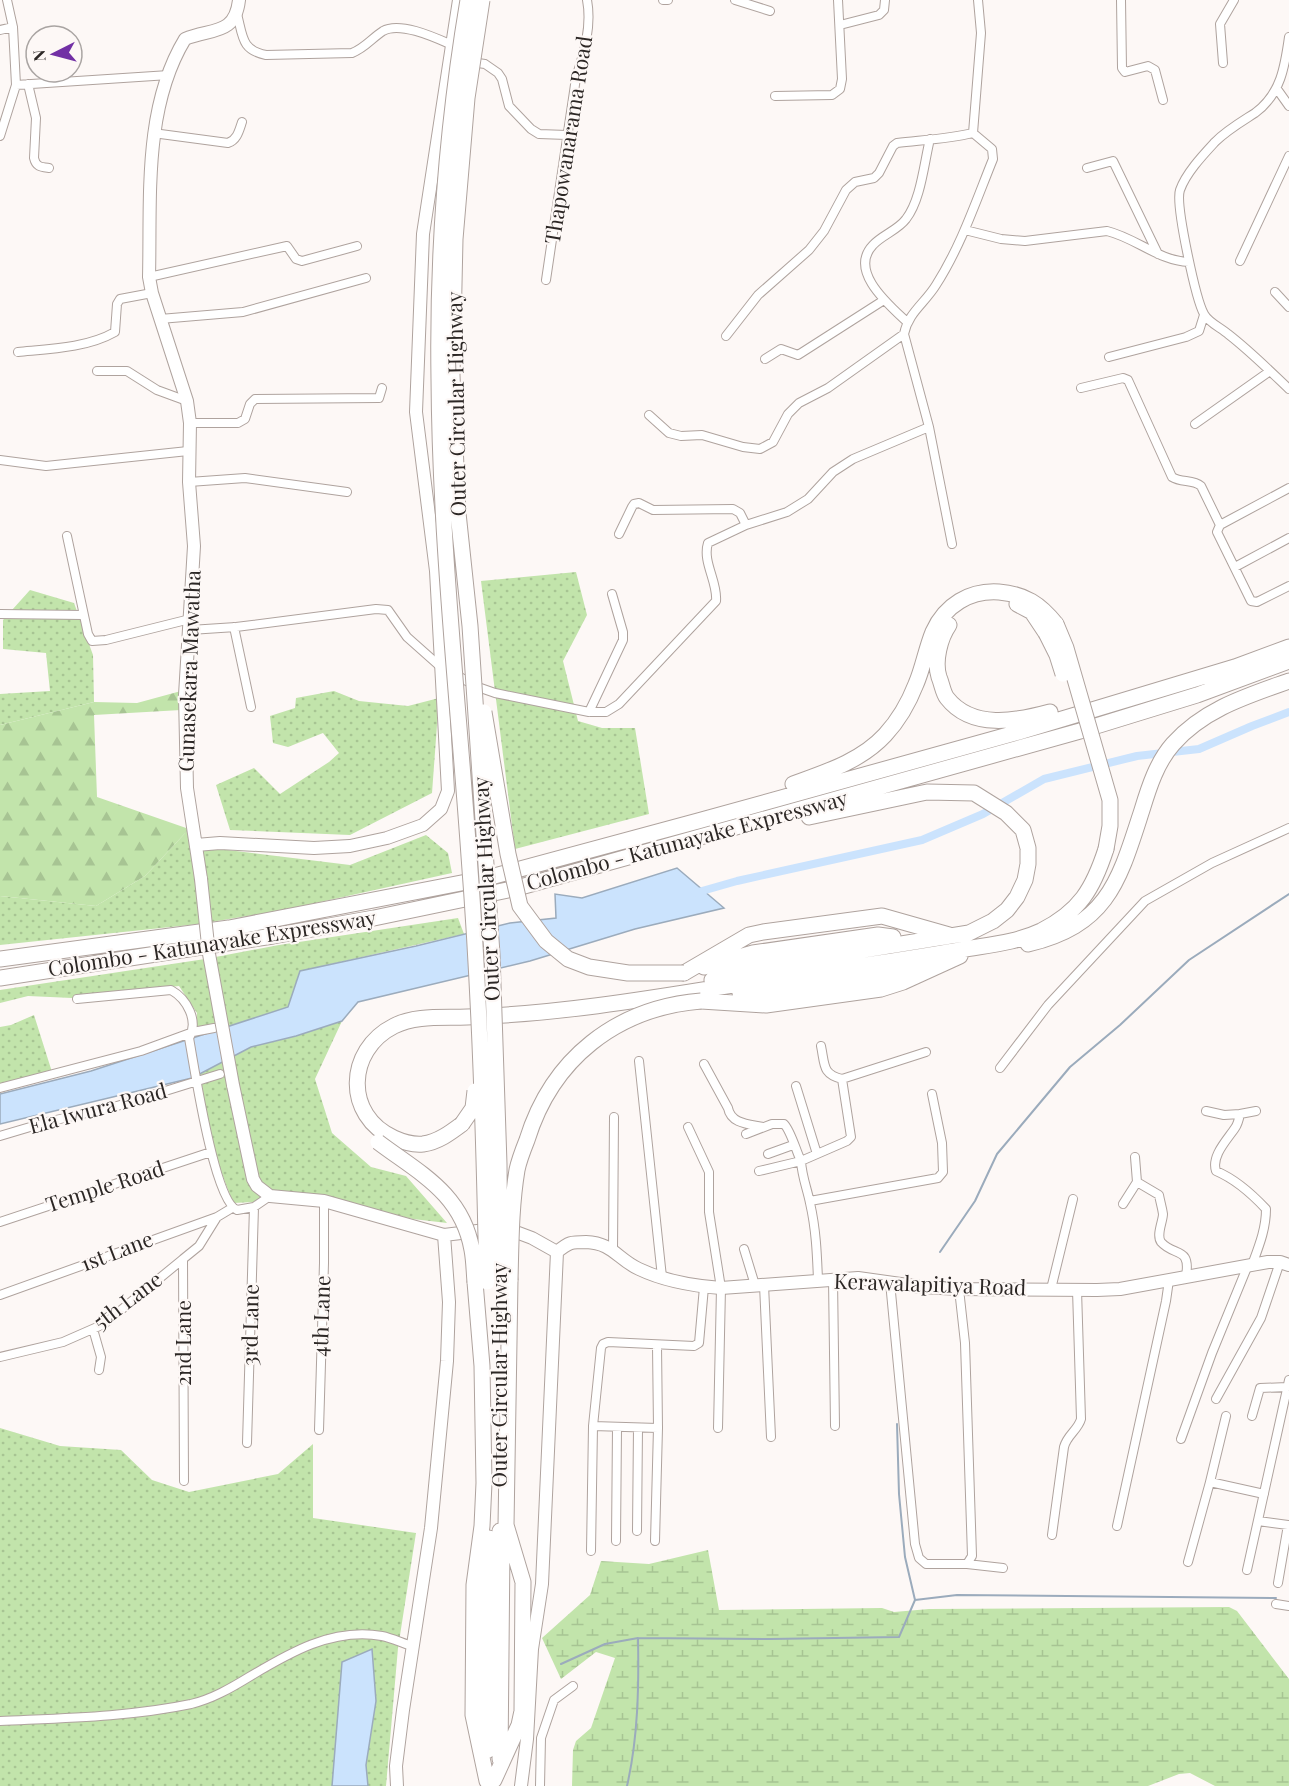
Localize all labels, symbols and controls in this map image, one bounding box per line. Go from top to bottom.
north arrow [24,24,84,84]
street label: Thapowanarama Road [537,34,597,246]
text: N [27,48,50,62]
street label: Outer Circular Highway [439,291,471,517]
street label: Gunasekara Mawatha [170,569,206,772]
street label: Outer Circular Highway [465,776,505,1002]
street label: Colombo - Katunayake Expressway [523,783,851,896]
street label: Colombo - Katunayake Expressway [46,902,378,982]
street label: Ela Iwura Road [25,1075,170,1139]
street label: Temple Road [42,1153,167,1217]
street label: 1st Lane [76,1224,157,1277]
street label: Outer Circular Highway [484,1262,512,1487]
street label: 5th Lane [87,1264,167,1335]
street label: Kerawalapitiya Road [833,1266,1027,1300]
street label: 4th Lane [305,1275,335,1357]
street label: 3rd Lane [234,1284,264,1366]
street label: 2nd Lane [168,1300,196,1386]

